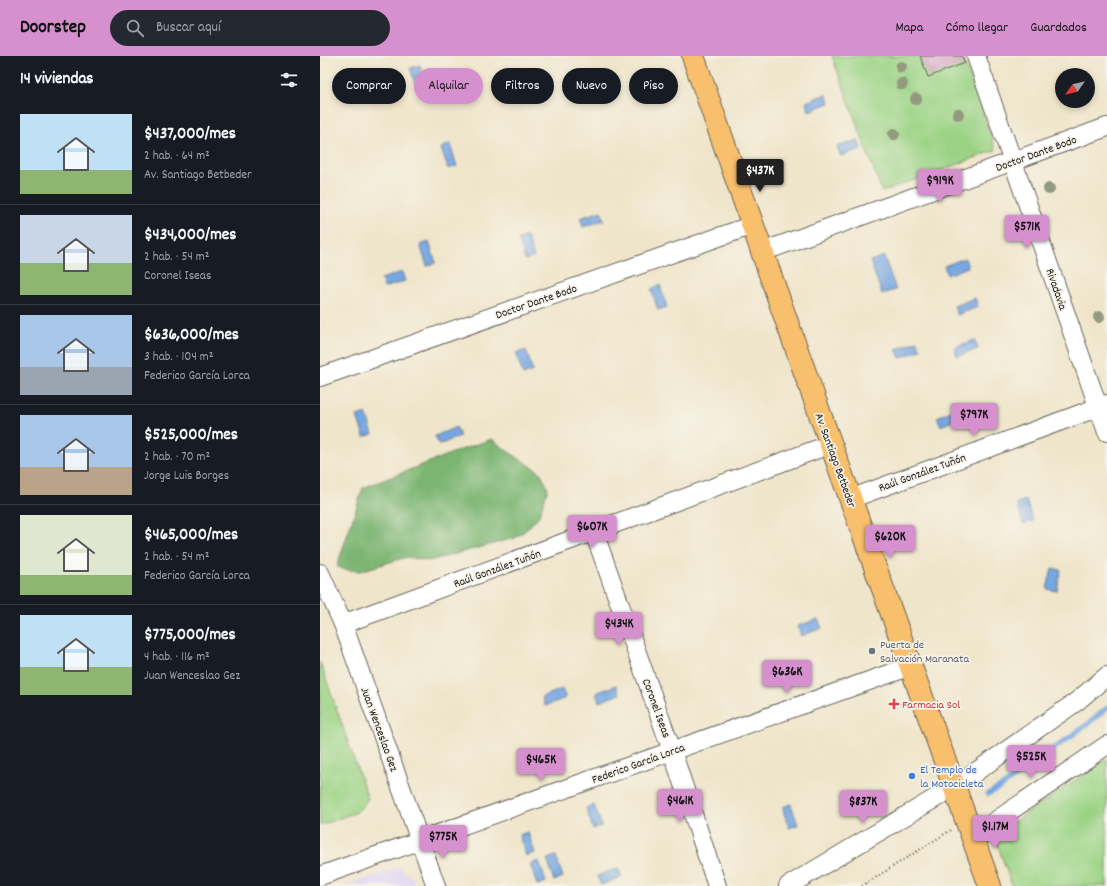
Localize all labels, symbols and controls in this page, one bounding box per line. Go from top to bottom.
search box [110,10,390,46]
text: Doorstep [20,15,86,42]
icon: search [124,17,146,39]
text: Buscar aquí [156,17,221,39]
text: Mapa [896,18,923,38]
text: Cómo llegar [945,18,1008,38]
text: Guardados [1030,18,1087,38]
text: 14 viviendas [20,68,94,92]
chip: Comprar [332,68,406,104]
chip: Alquilar [414,68,483,104]
chip: Filtros [491,68,554,104]
chip: Nuevo [562,68,621,104]
chip: Piso [629,68,678,104]
north arrow [1055,68,1095,108]
map controls [1055,68,1095,108]
icon: filters [278,69,300,91]
text: $437,000/mes [144,123,236,147]
icon: home [52,130,100,178]
street label: Doctor Dante Bodo [994,132,1079,177]
text: 2 hab. · 64 m² [144,147,210,166]
pin: $437K [732,159,788,193]
text: $437K [746,162,774,181]
text: Av. Santiago Betbeder [144,166,252,185]
pin: $919K [912,169,968,203]
text: $919K [926,172,954,191]
pin: $571K [999,215,1055,249]
text: $571K [1014,218,1040,237]
text: $434,000/mes [144,224,236,248]
icon: home [52,231,100,279]
text: 2 hab. · 54 m² [144,248,209,267]
text: Coronel Iseas [144,267,211,286]
street label: Rivadavia [1041,267,1071,313]
street label: Doctor Dante Bodo [493,281,580,324]
text: $636,000/mes [144,324,239,348]
icon: home [52,331,100,379]
text: 3 hab. · 104 m² [144,348,214,367]
text: Federico García Lorca [144,367,250,386]
pin: $797K [946,403,1002,437]
text: $797K [960,406,988,425]
street label: Av. Santiago Betbeder [810,411,860,511]
text: $525,000/mes [144,424,238,448]
icon: home [52,431,100,479]
text: 2 hab. · 70 m² [144,448,210,467]
street label: Raúl González Tuñón [877,450,969,497]
text: Jorge Luis Borges [144,467,229,486]
pin: $607K [564,515,620,549]
text: $607K [576,518,608,537]
text: $465,000/mes [144,524,238,548]
pin: $620K [862,525,918,559]
text: $620K [874,528,906,547]
icon: home [52,531,100,579]
street label: Raúl González Tuñón [452,546,544,593]
text: 2 hab. · 54 m² [144,548,209,567]
text: Federico García Lorca [144,567,250,586]
pin: $434K [591,612,647,646]
text: $434K [604,615,634,634]
text: $775,000/mes [144,624,236,648]
icon: home [52,631,100,679]
place label: Puerta de Salvación Maranata [880,637,969,668]
marker: Puerta de Salvación Maranata [867,646,877,656]
text: 4 hab. · 116 m² [144,648,210,667]
pin: $636K [759,660,815,694]
text: $636K [771,663,803,682]
text: Juan Wenceslao Gez [144,667,240,686]
street label: Coronel Iseas [637,676,674,741]
street label: Juan Wenceslao Gez [355,685,402,775]
place label: Farmacia Sol [902,697,960,714]
marker: Farmacia Sol [889,699,899,709]
street label: Federico García Lorca [590,740,688,789]
pin: $525K [1003,745,1059,779]
pin: $465K [513,748,569,782]
text: $525K [1016,748,1046,767]
text: $465K [526,751,556,770]
place label: El Templo de la Motocicleta [920,762,984,793]
marker: El Templo de la Motocicleta [907,771,917,781]
pin: $461K [652,789,708,823]
pin: $837K [835,790,891,824]
text: $461K [666,792,694,811]
text: $837K [849,793,877,812]
pin: $1.17M [962,815,1028,849]
text: $1.17M [981,818,1009,837]
pin: $775K [415,825,471,859]
text: $775K [429,828,457,847]

